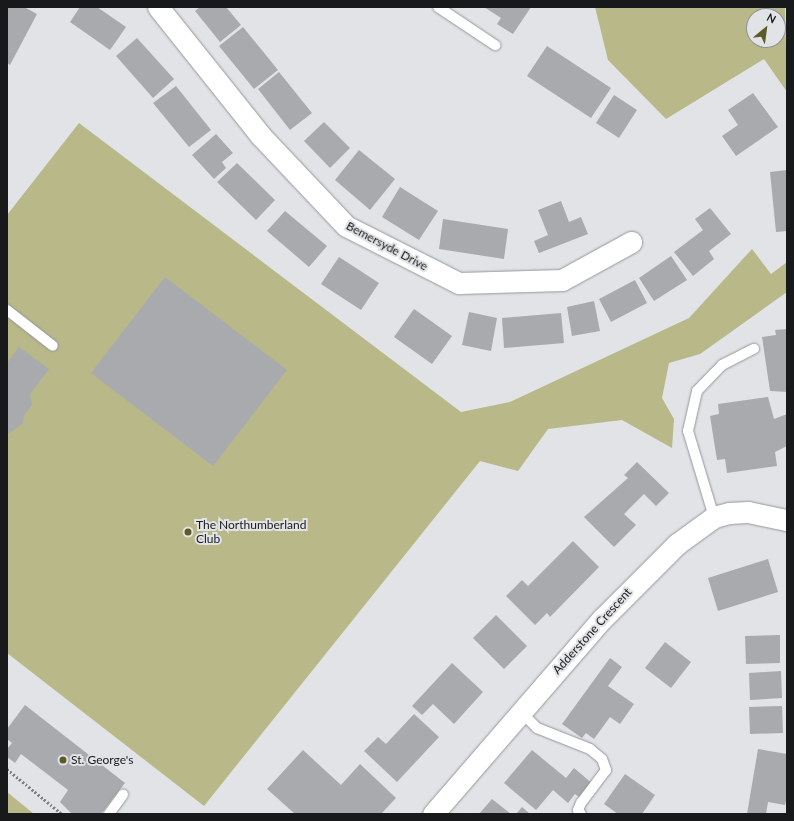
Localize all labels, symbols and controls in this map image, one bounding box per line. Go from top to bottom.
north arrow [746,8,786,48]
text: N [765,10,778,26]
street label: Bemersyde Drive [344,218,430,274]
place label: The Northumberland Club [196,518,306,546]
marker: The Northumberland Club [183,527,193,537]
street label: Adderstone Crescent [550,585,634,677]
place label: St. George's [71,753,133,767]
marker: St. George's [58,755,68,765]

